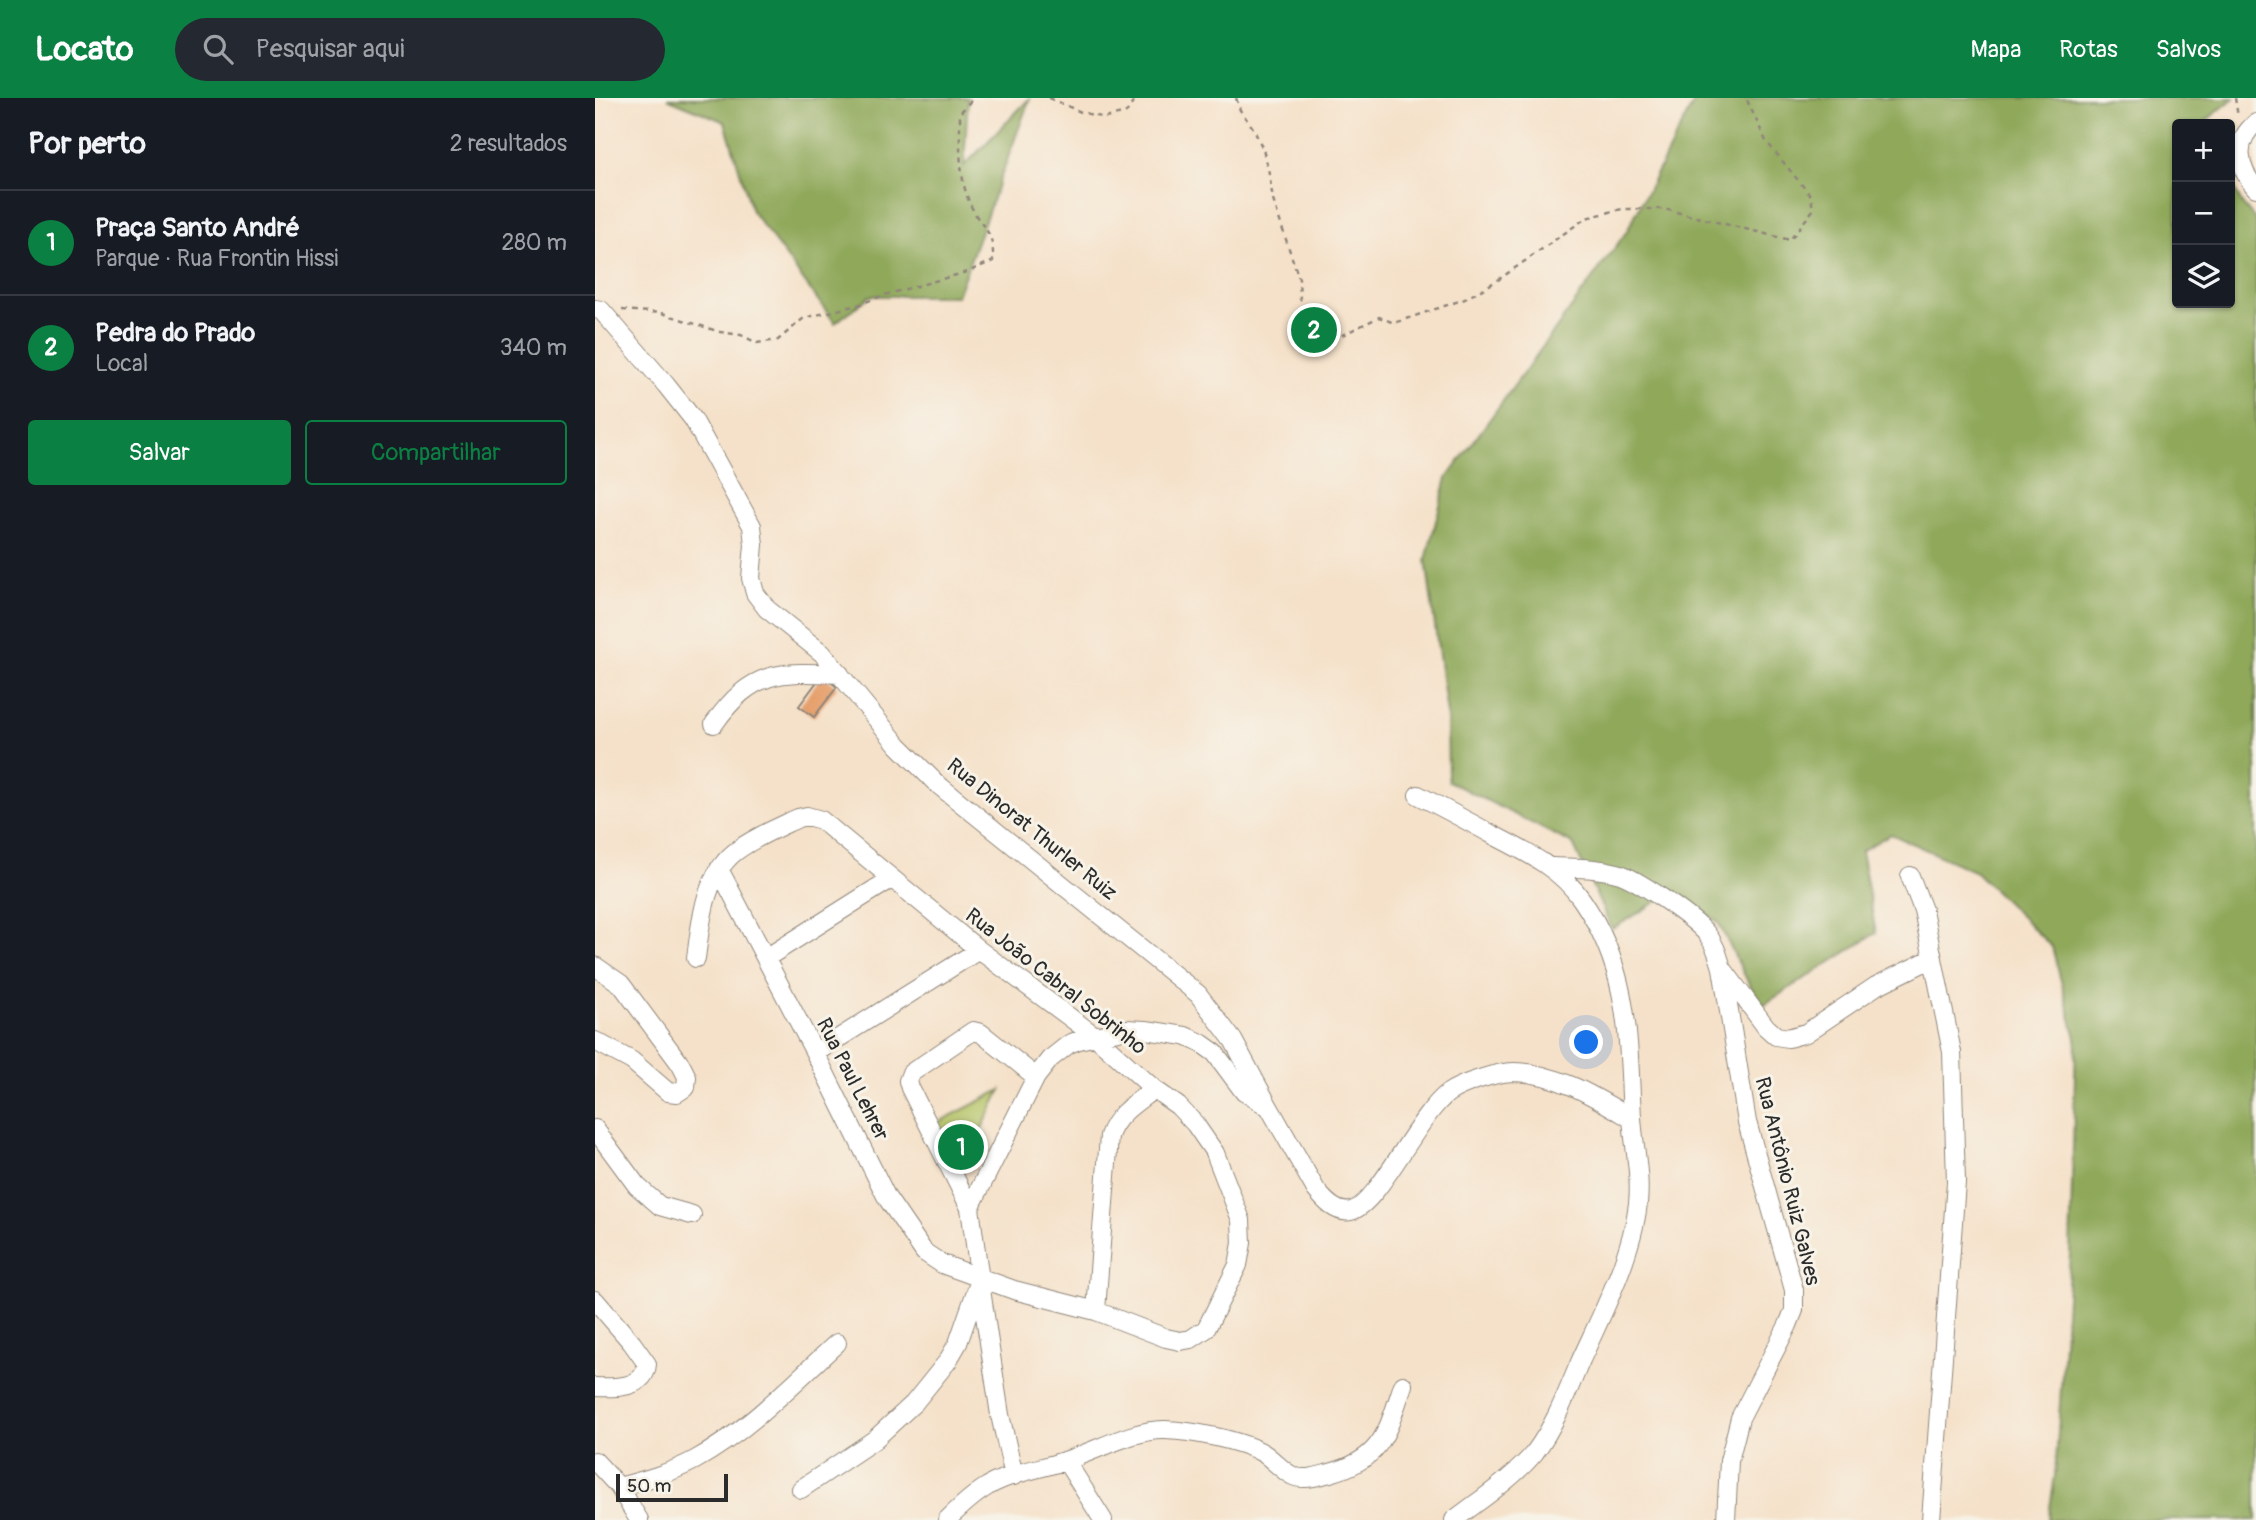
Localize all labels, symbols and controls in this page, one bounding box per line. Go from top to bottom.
search box [175,18,665,81]
text: Locato [35,29,133,70]
icon: search [199,30,237,68]
text: Pesquisar aqui [255,33,405,65]
text: Mapa [1970,35,2021,64]
text: Rotas [2059,35,2118,64]
text: Salvos [2156,35,2221,64]
map controls [2172,119,2235,308]
button: + [2172,119,2235,182]
text: Por perto [28,125,146,162]
text: 2 resultados [450,129,567,158]
button: − [2172,182,2235,245]
text: Praça Santo André [95,212,300,244]
text: 1 [47,228,56,257]
text: 280 m [501,228,567,257]
text: Parque · Rua Frontin Hissi [95,244,338,273]
button: layers [2172,245,2235,308]
pin: 2 [1291,304,1337,356]
text: Pedra do Prado [95,317,255,349]
text: 2 [45,333,57,362]
text: 340 m [500,333,567,362]
text: Local [95,349,148,378]
button: Salvar [28,420,291,485]
button: Compartilhar [305,420,567,485]
street label: Rua Dinorat Thurler Ruiz [941,752,1122,906]
street label: Rua João Cabral Sobrinho [960,902,1152,1061]
street label: Rua Paul Lehrer [810,1013,895,1146]
your location [1569,1025,1603,1059]
street label: Rua Antônio Ruiz Galves [1749,1074,1827,1289]
pin: 1 [938,1121,984,1173]
scale bar [616,1471,728,1503]
text: 50 m [627,1474,671,1498]

